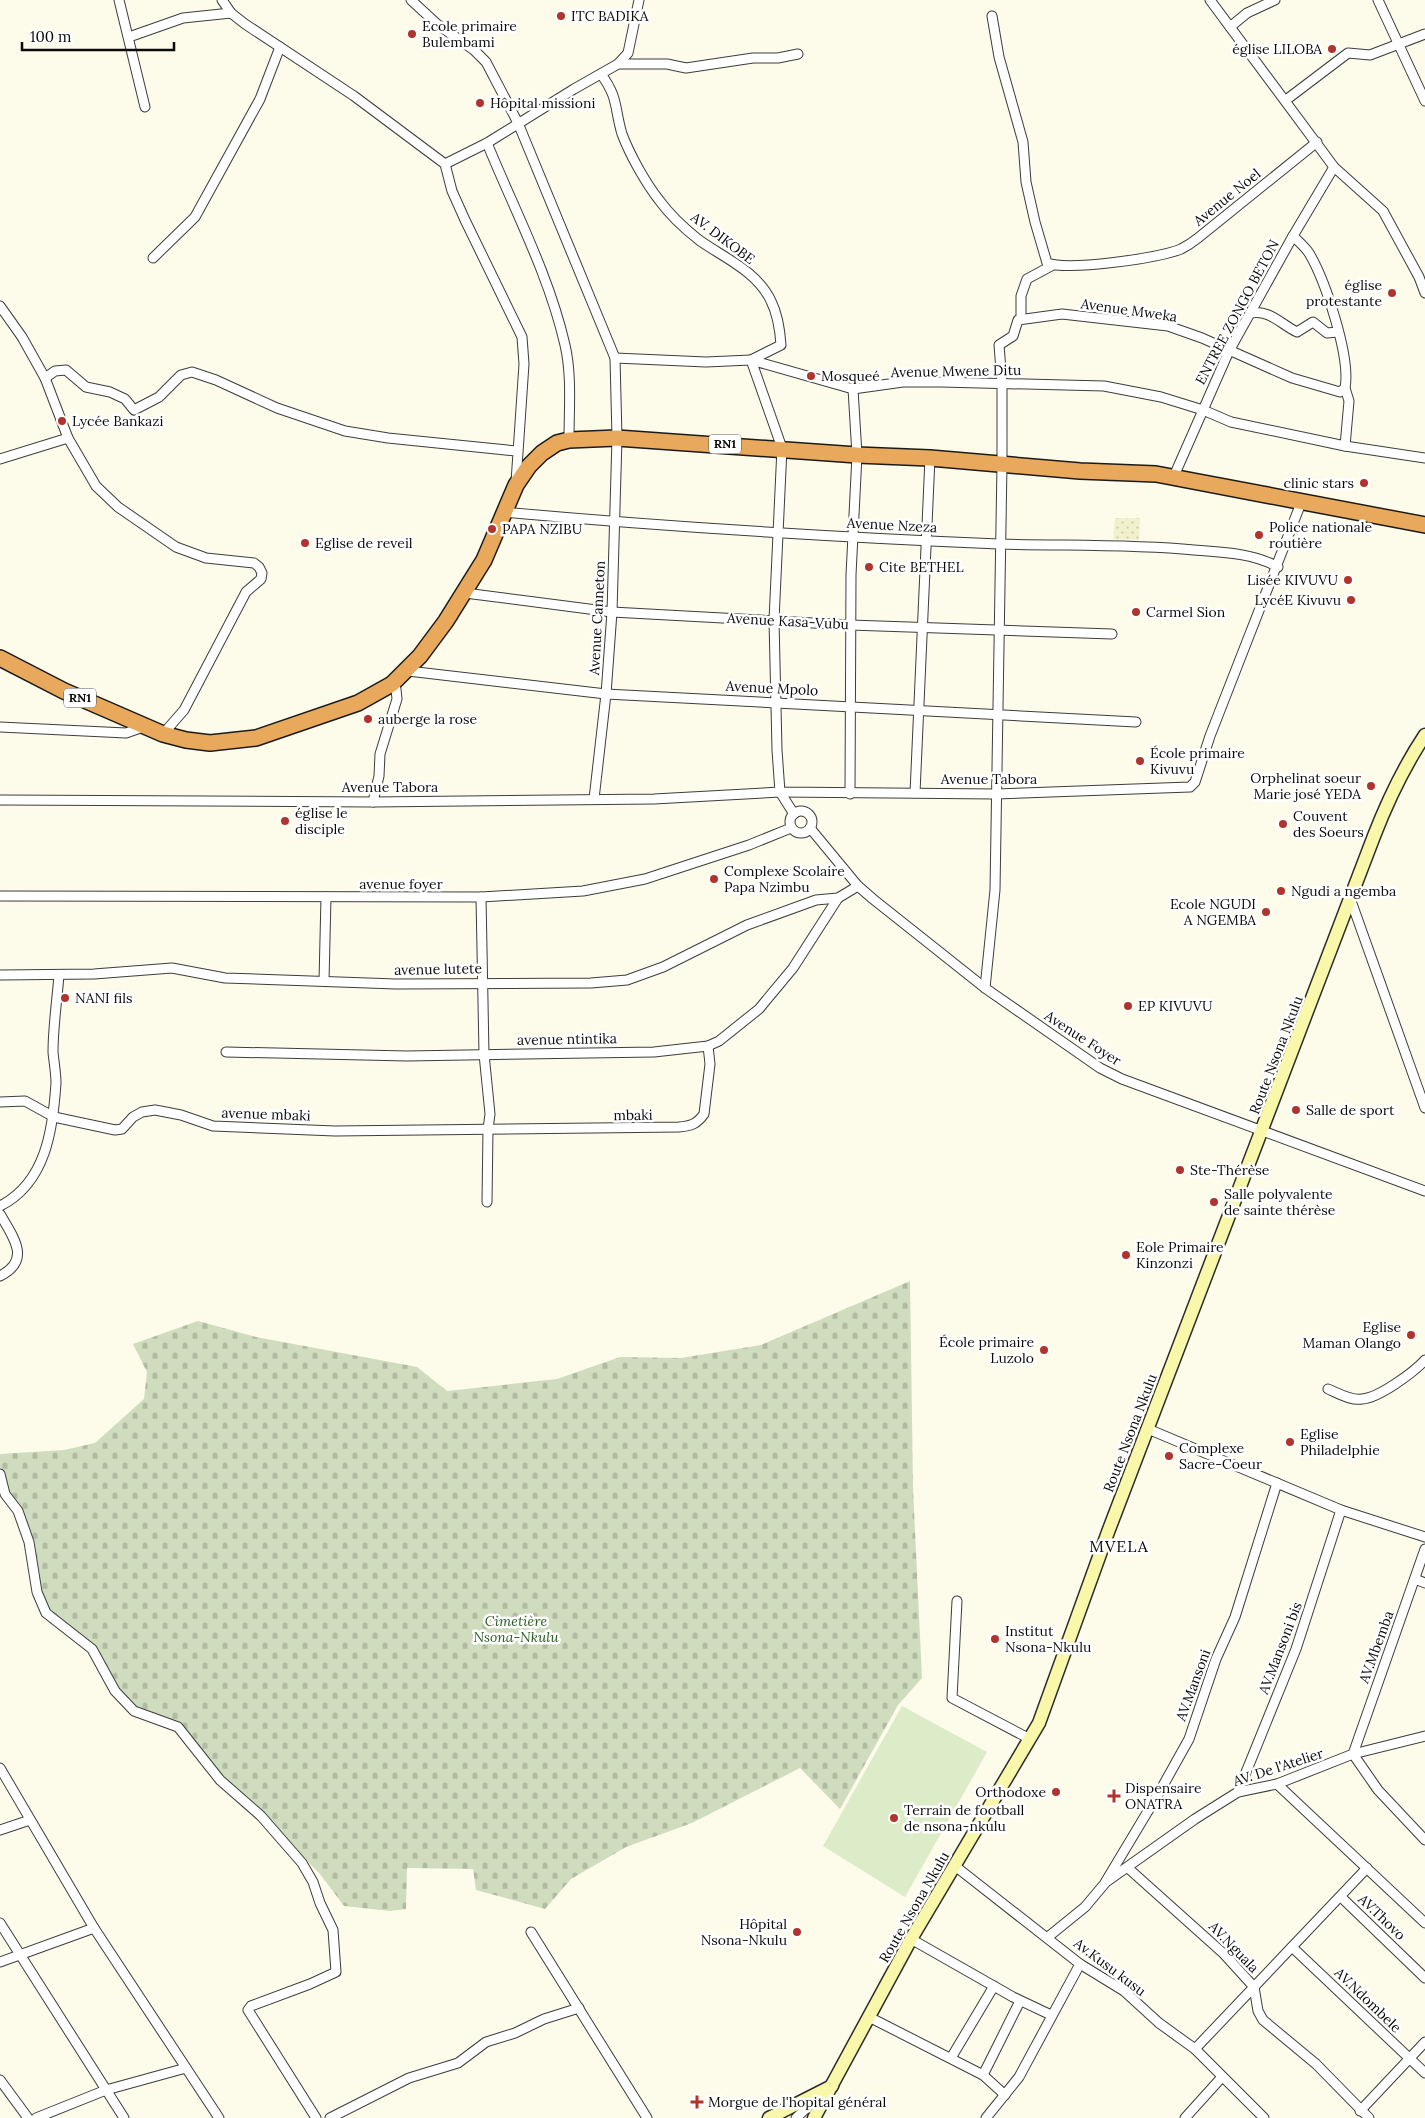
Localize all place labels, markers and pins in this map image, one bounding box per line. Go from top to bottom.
place label: ITC BADIKA [571,7,649,25]
marker: ITC BADIKA [555,10,567,22]
place label: Ecole primaire Bulembami [422,17,517,51]
marker: Ecole primaire Bulembami [406,28,418,40]
place label: église LILOBA [1232,40,1322,58]
marker: église LILOBA [1326,43,1338,55]
place label: Hôpital missioni [490,94,595,112]
marker: Hôpital missioni [474,97,486,109]
place label: église protestante [1306,276,1382,310]
marker: église protestante [1386,287,1398,299]
place label: Mosqueé [821,367,880,385]
marker: Mosqueé [805,370,817,382]
place label: Lycée Bankazi [72,412,163,430]
marker: Lycée Bankazi [56,415,68,427]
place label: clinic stars [1284,474,1354,492]
marker: clinic stars [1358,477,1370,489]
place label: Police nationale routière [1269,518,1373,552]
place label: PAPA NZIBU [502,520,583,538]
marker: PAPA NZIBU [486,523,498,535]
marker: Police nationale routière [1253,529,1265,541]
place label: Eglise de reveil [315,534,413,552]
marker: Eglise de reveil [299,537,311,549]
place label: Cite BETHEL [879,558,964,576]
marker: Cite BETHEL [863,561,875,573]
place label: Lisée KIVUVU [1247,571,1338,589]
marker: Lisée KIVUVU [1342,574,1354,586]
place label: LycéE Kivuvu [1255,591,1341,609]
marker: LycéE Kivuvu [1345,594,1357,606]
place label: Carmel Sion [1146,603,1226,621]
marker: Carmel Sion [1130,606,1142,618]
place label: auberge la rose [378,710,478,728]
marker: auberge la rose [362,713,374,725]
place label: École primaire Kivuvu [1150,744,1245,778]
marker: École primaire Kivuvu [1134,755,1146,767]
place label: Orphelinat soeur Marie josé YEDA [1250,769,1361,803]
marker: Orphelinat soeur Marie josé YEDA [1365,780,1377,792]
place label: église le disciple [295,804,348,838]
place label: Couvent des Soeurs [1293,807,1364,841]
marker: église le disciple [279,815,291,827]
marker: Couvent des Soeurs [1277,818,1289,830]
place label: Complexe Scolaire Papa Nzimbu [724,862,845,896]
marker: Complexe Scolaire Papa Nzimbu [708,873,720,885]
place label: Ngudi a ngemba [1291,882,1396,900]
marker: Ngudi a ngemba [1275,885,1287,897]
place label: Ecole NGUDI A NGEMBA [1170,895,1256,929]
marker: Ecole NGUDI A NGEMBA [1260,906,1272,918]
place label: NANI fils [75,989,132,1007]
marker: NANI fils [59,992,71,1004]
place label: EP KIVUVU [1138,997,1213,1015]
marker: EP KIVUVU [1122,1000,1134,1012]
place label: Salle de sport [1306,1101,1395,1119]
marker: Salle de sport [1290,1104,1302,1116]
place label: Ste-Thérèse [1190,1161,1270,1179]
marker: Ste-Thérèse [1174,1164,1186,1176]
place label: Salle polyvalente de sainte thérèse [1224,1185,1336,1219]
marker: Salle polyvalente de sainte thérèse [1208,1196,1220,1208]
place label: Eole Primaire Kinzonzi [1136,1238,1224,1272]
marker: Eole Primaire Kinzonzi [1120,1249,1132,1261]
place label: Eglise Maman Olango [1302,1318,1401,1352]
marker: Eglise Maman Olango [1405,1329,1417,1341]
place label: École primaire Luzolo [939,1333,1034,1367]
marker: École primaire Luzolo [1038,1344,1050,1356]
place label: Eglise Philadelphie [1300,1425,1380,1459]
marker: Eglise Philadelphie [1284,1436,1296,1448]
place label: Complexe Sacre-Coeur [1179,1439,1262,1473]
marker: Complexe Sacre-Coeur [1163,1450,1175,1462]
place label: Institut Nsona-Nkulu [1005,1622,1091,1656]
marker: Institut Nsona-Nkulu [989,1633,1001,1645]
place label: Dispensaire ONATRA [1125,1779,1202,1813]
place label: Orthodoxe [975,1783,1046,1801]
marker: Orthodoxe [1050,1786,1062,1798]
marker: Dispensaire ONATRA [1107,1789,1121,1803]
place label: Terrain de football de nsona-nkulu [904,1801,1025,1835]
marker: Terrain de football de nsona-nkulu [888,1812,900,1824]
place label: Hôpital Nsona-Nkulu [701,1915,787,1949]
marker: Hôpital Nsona-Nkulu [791,1926,803,1938]
place label: Morgue de l'hopital général [708,2093,886,2111]
marker: Morgue de l'hopital général [690,2095,704,2109]

